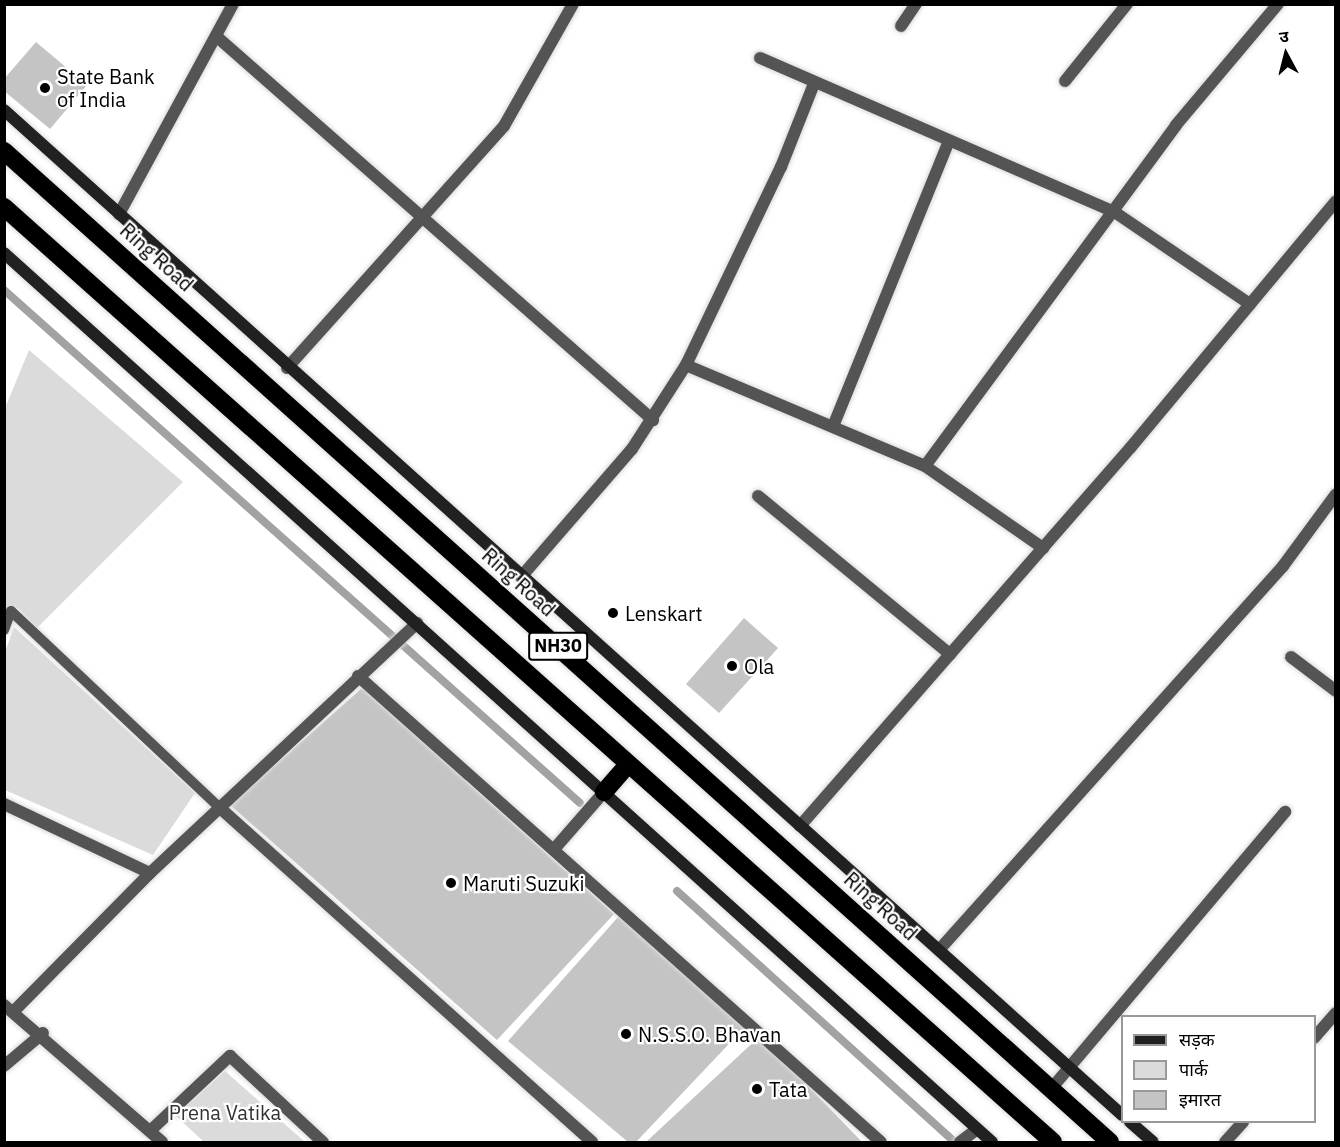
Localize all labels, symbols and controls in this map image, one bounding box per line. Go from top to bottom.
north arrow [1256,24,1316,84]
text: उ [1278,26,1290,47]
place label: State Bank of India [57,64,155,111]
marker: State Bank of India [38,81,52,95]
street label: Ring Road [115,218,199,296]
street label: Ring Road [477,543,561,621]
place label: Lenskart [625,601,702,625]
marker: Lenskart [606,606,620,620]
road number: NH30 [528,631,588,661]
place label: Ola [744,654,774,678]
marker: Ola [725,659,739,673]
street label: Ring Road [839,867,923,945]
place label: Maruti Suzuki [463,871,585,895]
marker: Maruti Suzuki [444,876,458,890]
legend [1121,1015,1316,1123]
place label: N.S.S.O. Bhavan [638,1022,781,1046]
marker: N.S.S.O. Bhavan [619,1027,633,1041]
text: सड़क [1179,1028,1215,1051]
text: पार्क [1179,1058,1208,1081]
place label: Tata [769,1077,807,1101]
marker: Tata [750,1082,764,1096]
text: इमारत [1179,1088,1221,1111]
park label: Prena Vatika [169,1100,281,1124]

